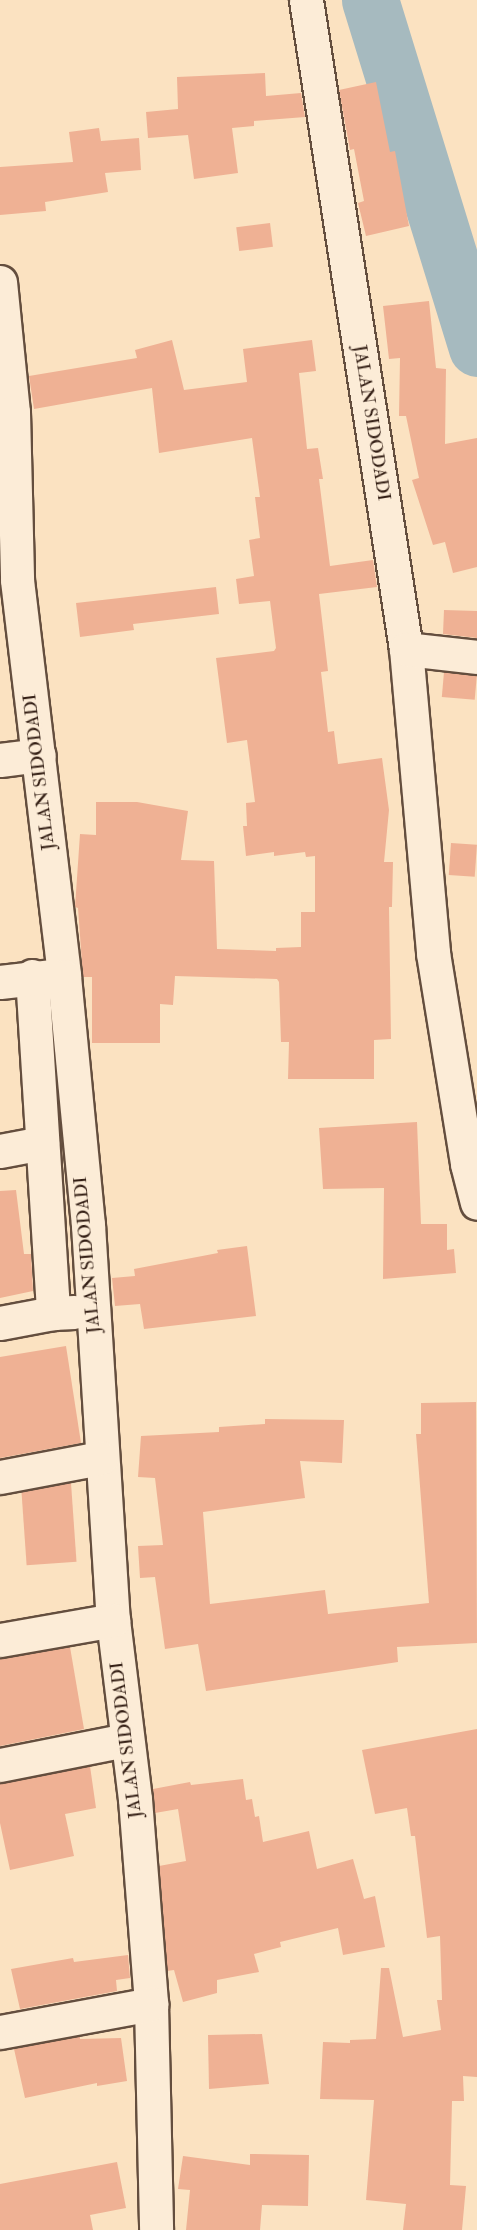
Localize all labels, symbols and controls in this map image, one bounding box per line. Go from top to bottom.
street label: JALAN SIDODADI [348,344,394,502]
street label: JALAN SIDODADI [20,693,60,851]
street label: JALAN SIDODADI [70,1176,106,1334]
street label: JALAN SIDODADI [107,1661,147,1819]

